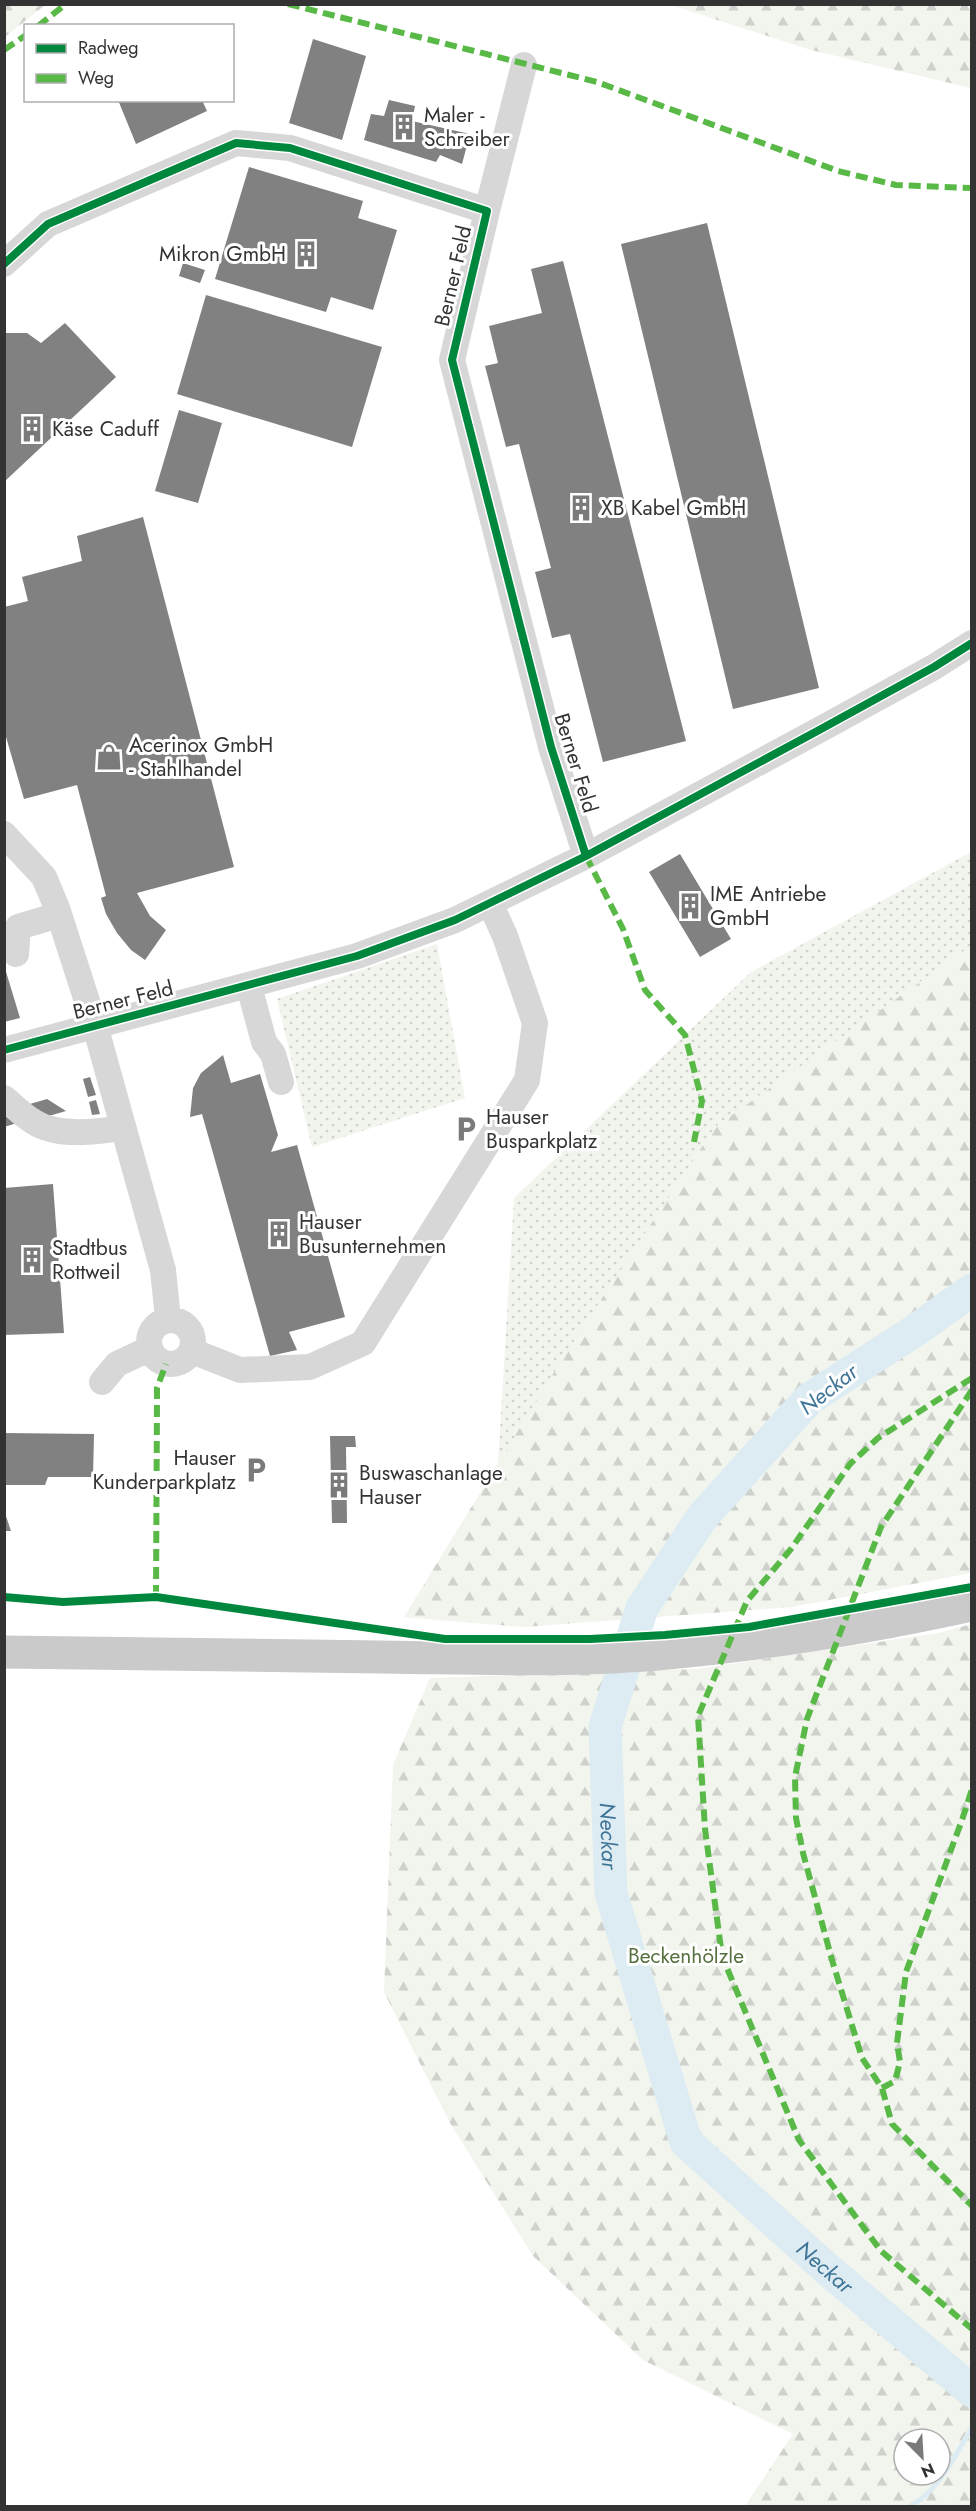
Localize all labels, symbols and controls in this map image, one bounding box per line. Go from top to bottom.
legend [24,24,234,102]
text: Radweg [78,35,139,61]
text: Weg [78,65,114,91]
place label: Maler - Schreiber [424,100,511,154]
building icon: Maler - Schreiber [389,112,419,142]
street label: Berner Feld [427,223,479,329]
place label: Mikron GmbH [159,239,286,269]
building icon: Mikron GmbH [291,239,321,269]
building icon: Käse Caduff [17,414,47,444]
place label: Käse Caduff [52,414,160,444]
building icon: XB Kabel GmbH [566,493,596,523]
place label: XB Kabel GmbH [601,493,746,523]
street label: Berner Feld [547,710,605,816]
place label: Acerinox GmbH - Stahlhandel [129,730,273,784]
shop icon: Acerinox GmbH - Stahlhandel [94,742,124,772]
place label: IME Antriebe GmbH [710,879,826,933]
building icon: IME Antriebe GmbH [675,891,705,921]
street label: Berner Feld [70,973,176,1027]
place label: Hauser Busparkplatz [486,1102,598,1156]
parking icon: Hauser Busparkplatz [451,1114,481,1144]
place label: Hauser Busunternehmen [299,1207,446,1261]
building icon: Hauser Busunternehmen [264,1219,294,1249]
place label: Stadtbus Rottweil [52,1233,127,1287]
building icon: Stadtbus Rottweil [17,1245,47,1275]
water label: Neckar [792,1355,865,1422]
place label: Hauser Kunderparkplatz [93,1443,237,1497]
parking icon: Hauser Kunderparkplatz [241,1455,271,1485]
place label: Buswaschanlage Hauser [359,1458,503,1512]
building icon: Buswaschanlage Hauser [324,1470,354,1500]
water label: Neckar [592,1802,626,1871]
park label: Beckenhölzle [628,1941,744,1971]
water label: Neckar [789,2233,862,2302]
north arrow [892,2427,952,2487]
text: N [917,2457,938,2483]

